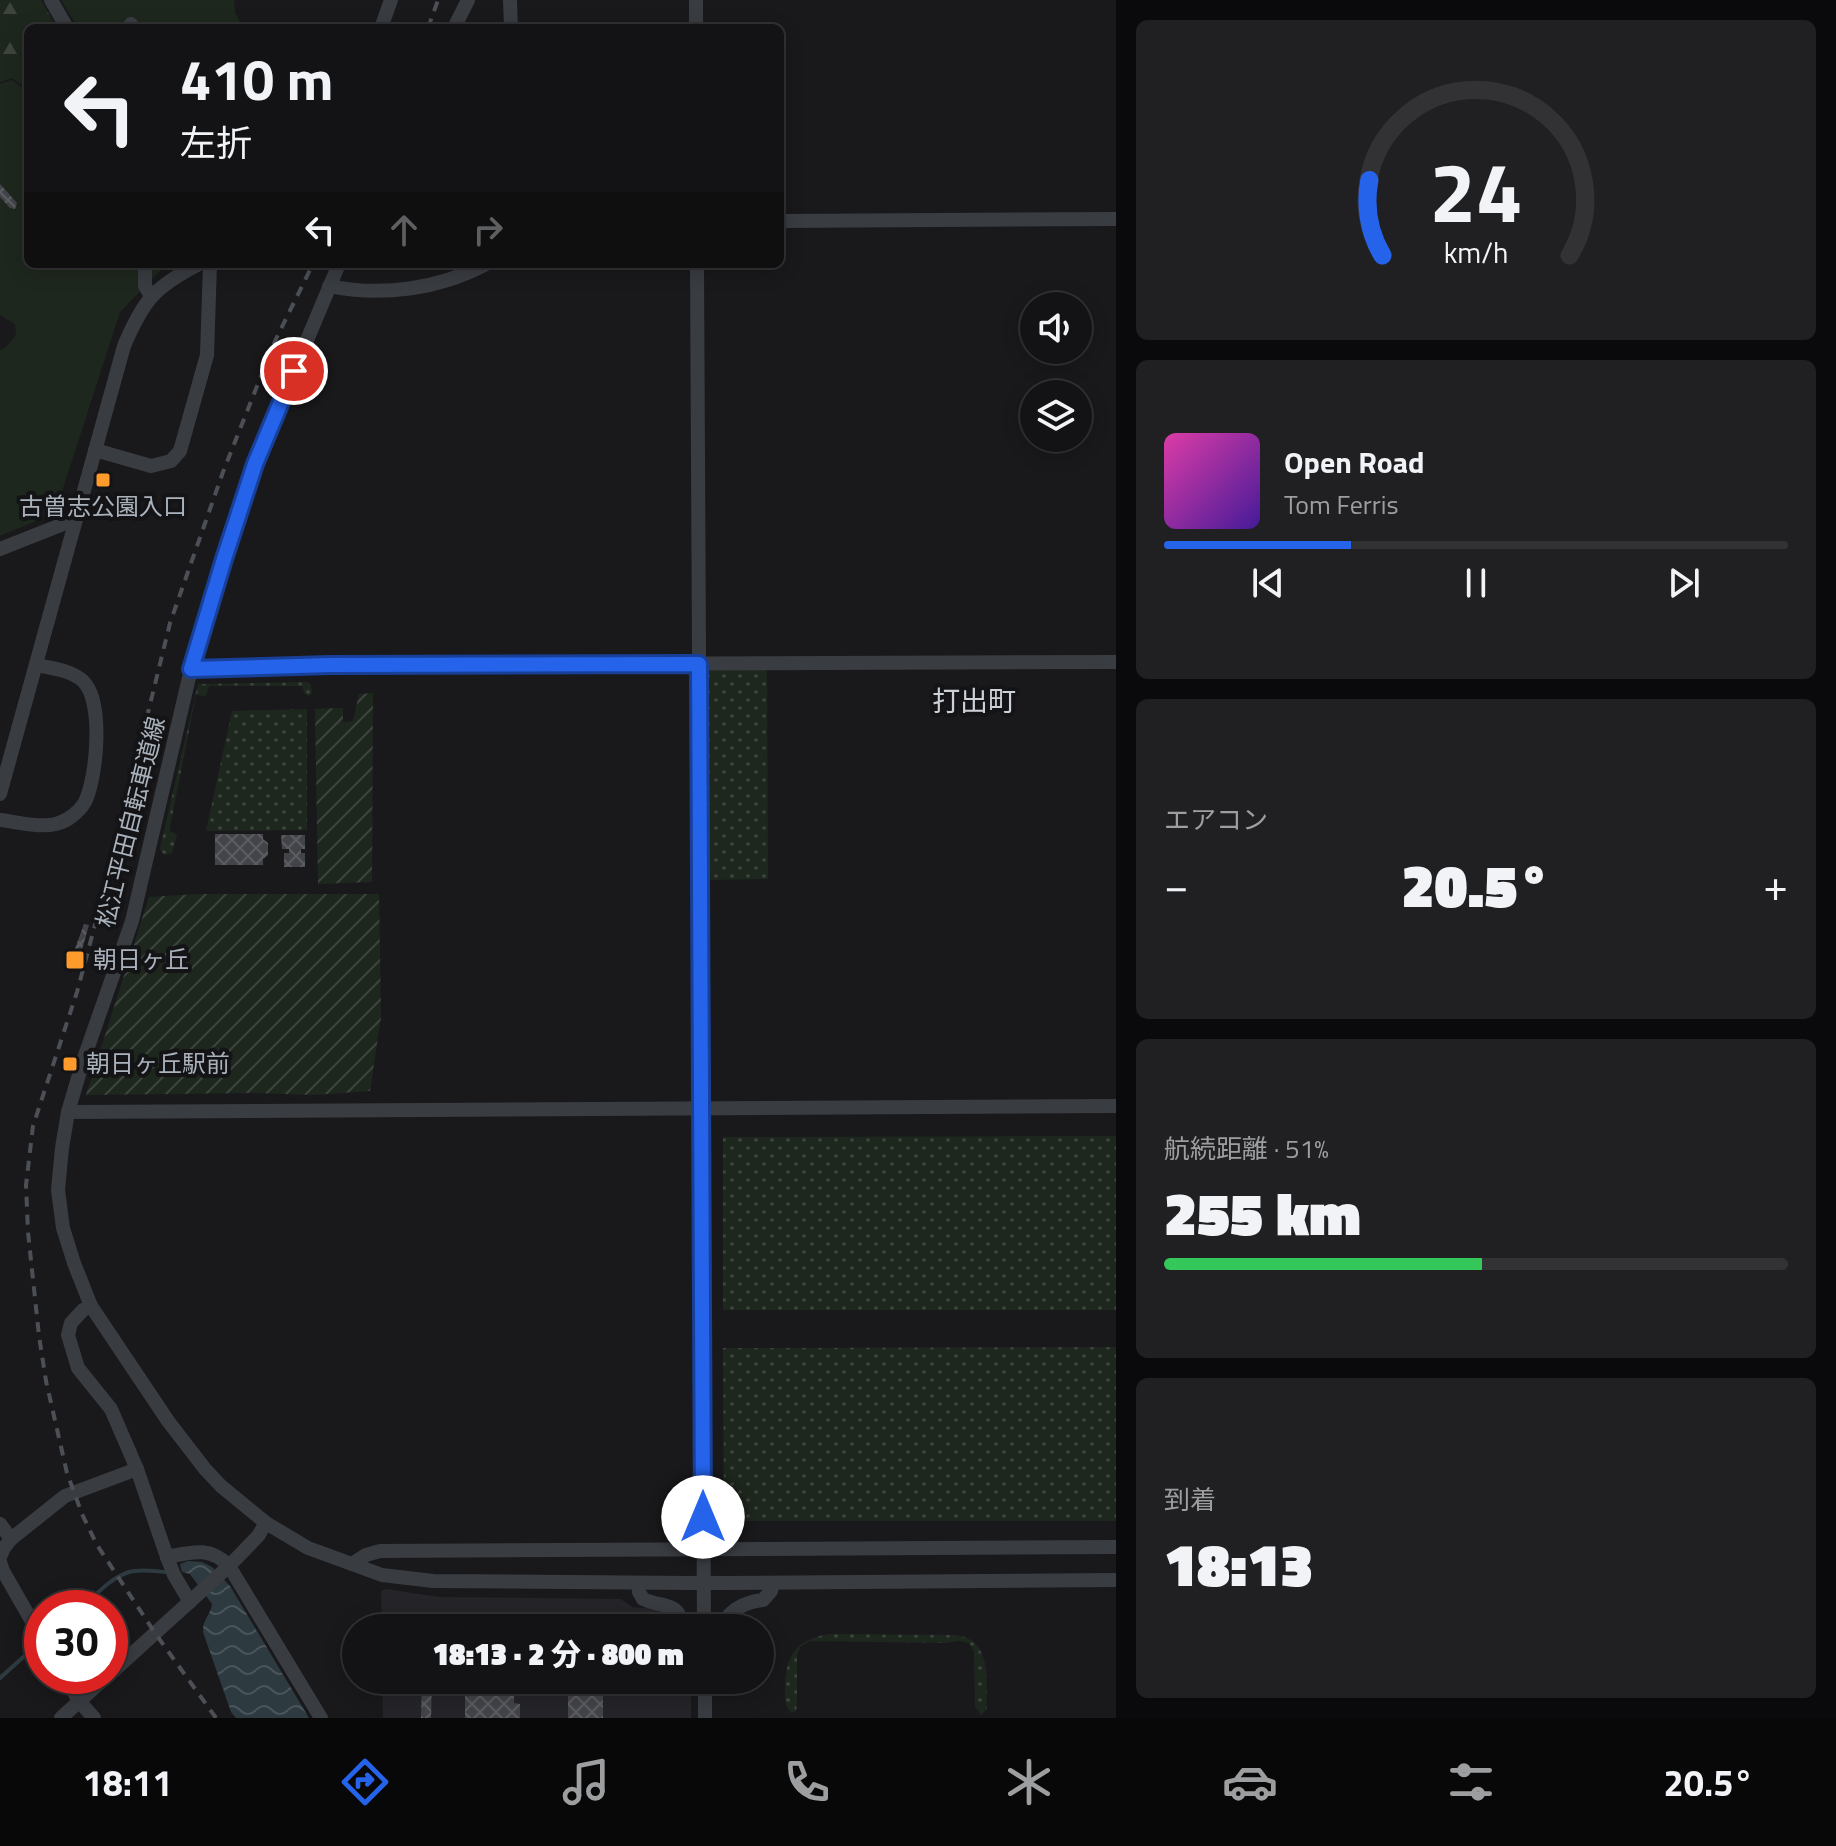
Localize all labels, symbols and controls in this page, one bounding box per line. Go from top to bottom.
text: 410 m [180,37,333,122]
icon: left [48,56,152,160]
text: 左折 [180,115,252,170]
text: 24 [1429,127,1523,253]
icon: left [298,208,342,252]
icon: ahead [382,208,426,252]
icon: right [466,208,510,252]
text: km/h [1444,231,1508,274]
map controls [1020,292,1092,452]
button: sound [1020,292,1092,364]
pin [260,337,328,405]
icon: arrive [272,349,316,393]
button: layers [1020,380,1092,452]
text: Open Road [1284,439,1425,485]
marker: 古曽志公園入口 [94,471,112,489]
text: Tom Ferris [1284,485,1399,524]
place label: 古曽志公園入口 [19,488,187,524]
icon: previous [1246,561,1290,605]
icon: pause [1454,561,1498,605]
icon: next [1662,561,1706,605]
district label: 打出町 [932,679,1016,722]
street label: 松江平田自転車道線 [86,713,174,931]
text: エアコン [1164,800,1268,839]
text: 20.5° [1402,839,1550,930]
text: − [1164,851,1189,918]
text: + [1763,851,1788,918]
place label: 朝日ヶ丘 [93,941,189,977]
marker: 朝日ヶ丘 [64,949,86,971]
place label: 朝日ヶ丘駅前 [86,1045,230,1081]
marker: 朝日ヶ丘駅前 [61,1055,79,1073]
text: 航続距離 · 51% [1164,1129,1329,1168]
text: 255 km [1164,1167,1361,1258]
position arrow [661,1475,745,1559]
text: 到着 [1164,1480,1216,1519]
text: 18:13 [1164,1518,1313,1609]
speed limit sign: 30 [24,1590,128,1694]
text: 18:13 · 2 分 · 800 m [432,1631,684,1677]
icon: directions [337,1754,393,1810]
icon: music [558,1754,614,1810]
icon: phone [779,1754,835,1810]
icon: climate [1001,1754,1057,1810]
icon: car [1222,1754,1278,1810]
icon: filters [1443,1754,1499,1810]
text: 18:11 [83,1755,172,1810]
text: 20.5° [1664,1755,1753,1810]

